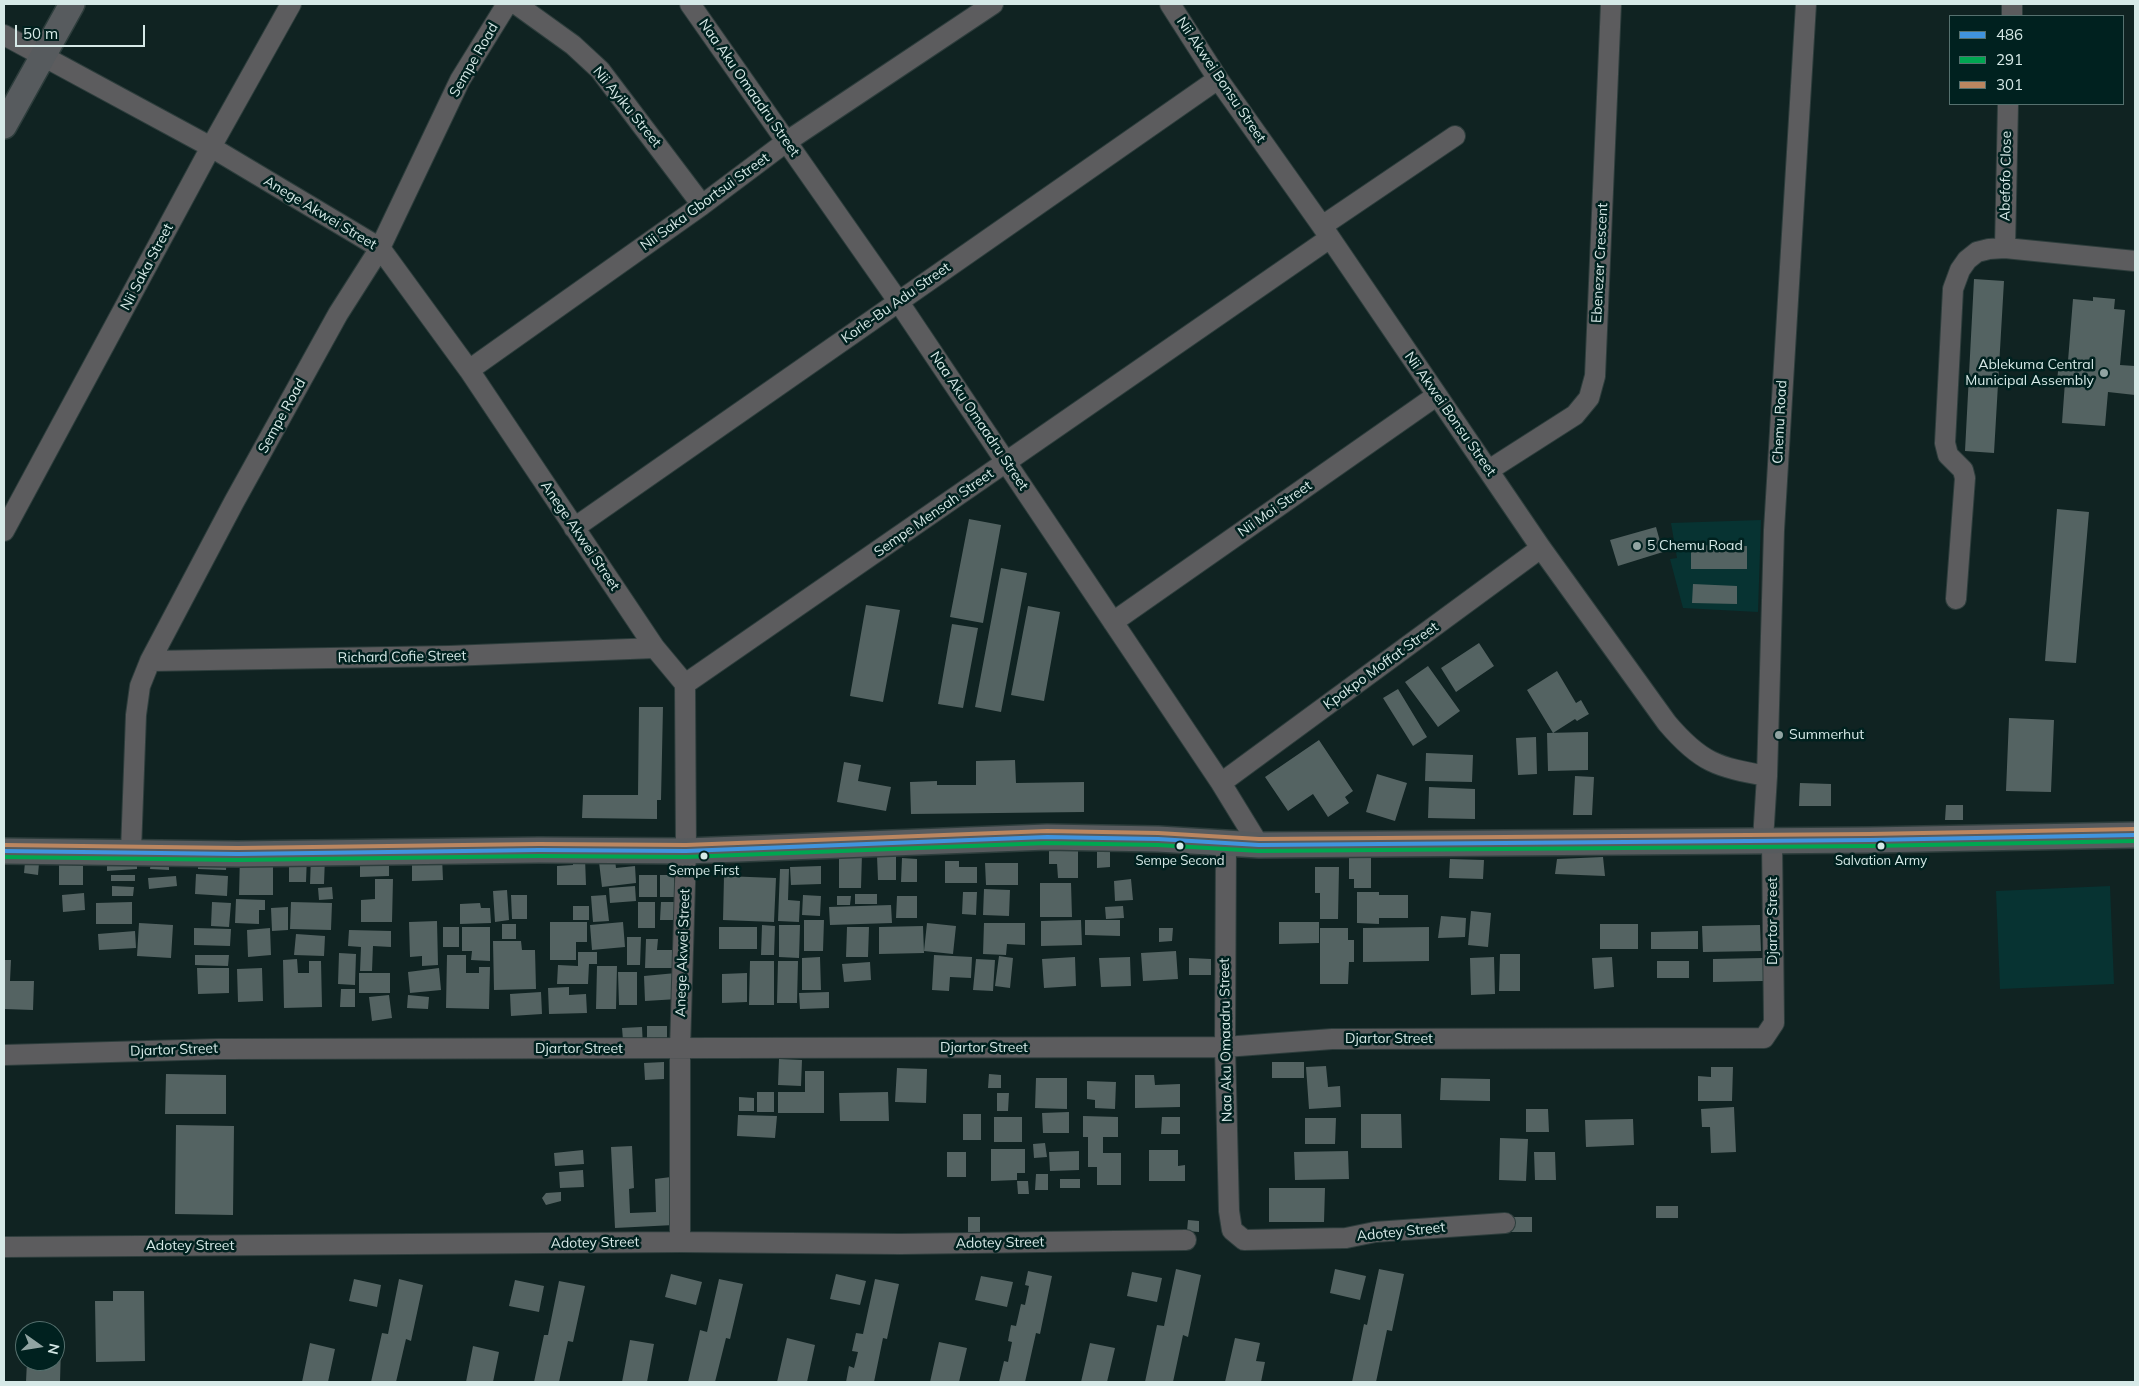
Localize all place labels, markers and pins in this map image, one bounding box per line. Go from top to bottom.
place label: Ablekuma Central Municipal Assembly [1965,357,2094,390]
marker: Ablekuma Central Municipal Assembly [2098,367,2110,379]
place label: 5 Chemu Road [1647,538,1743,554]
marker: 5 Chemu Road [1631,540,1643,552]
place label: Summerhut [1789,727,1864,743]
marker: Summerhut [1773,729,1785,741]
marker: Sempe Second [1175,841,1185,851]
marker: Salvation Army [1876,841,1886,851]
marker: Sempe First [699,851,709,861]
place label: Sempe Second [1135,853,1225,869]
place label: Salvation Army [1835,853,1927,869]
place label: Sempe First [669,863,739,879]

